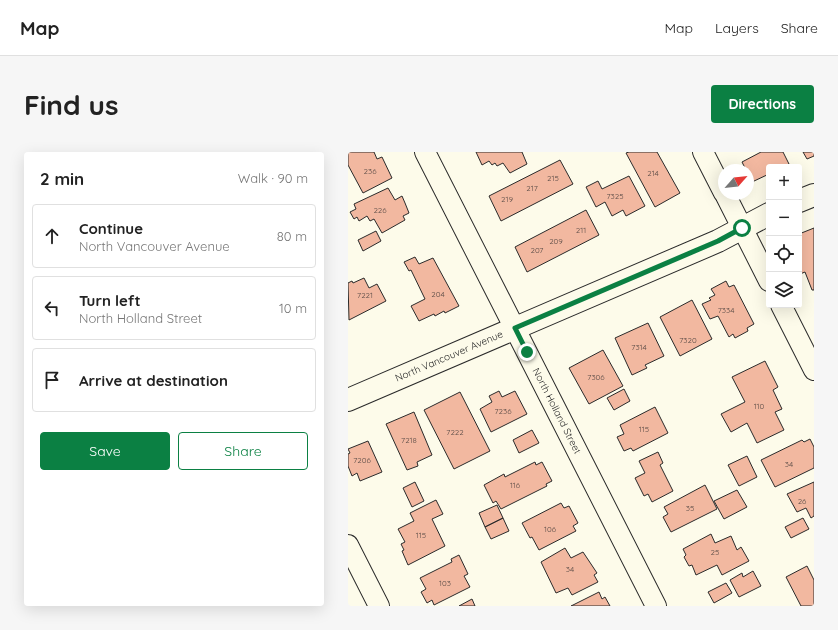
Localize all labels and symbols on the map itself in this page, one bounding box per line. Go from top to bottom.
north arrow [718,164,754,200]
house number: 236 [364,166,377,176]
house number: 214 [647,168,659,178]
house number: 215 [547,173,559,183]
house number: 217 [526,183,538,193]
house number: 7325 [606,191,624,201]
house number: 219 [501,194,513,204]
house number: 226 [373,205,387,215]
route start [733,219,751,237]
house number: 211 [576,225,586,235]
house number: 209 [549,236,563,246]
house number: 207 [531,245,543,255]
house number: 204 [431,289,445,299]
house number: 7221 [357,290,373,300]
house number: 7334 [718,305,734,315]
street label: North Vancouver Avenue [393,327,505,385]
house number: 7320 [679,335,697,345]
house number: 7314 [631,342,647,352]
route end [518,343,536,361]
street label: North Holland Street [530,366,585,457]
house number: 7306 [587,372,605,382]
house number: 110 [754,401,765,411]
house number: 7236 [494,406,512,416]
house number: 115 [639,424,649,434]
house number: 7222 [446,427,464,437]
house number: 7218 [401,435,417,445]
house number: 7206 [353,455,371,465]
house number: 34 [785,459,793,469]
house number: 116 [510,480,521,490]
house number: 26 [798,496,807,506]
house number: 35 [686,503,694,513]
house number: 106 [544,524,557,534]
house number: 115 [416,530,426,540]
house number: 25 [711,547,719,557]
house number: 34 [566,564,574,574]
house number: 103 [439,578,451,588]

